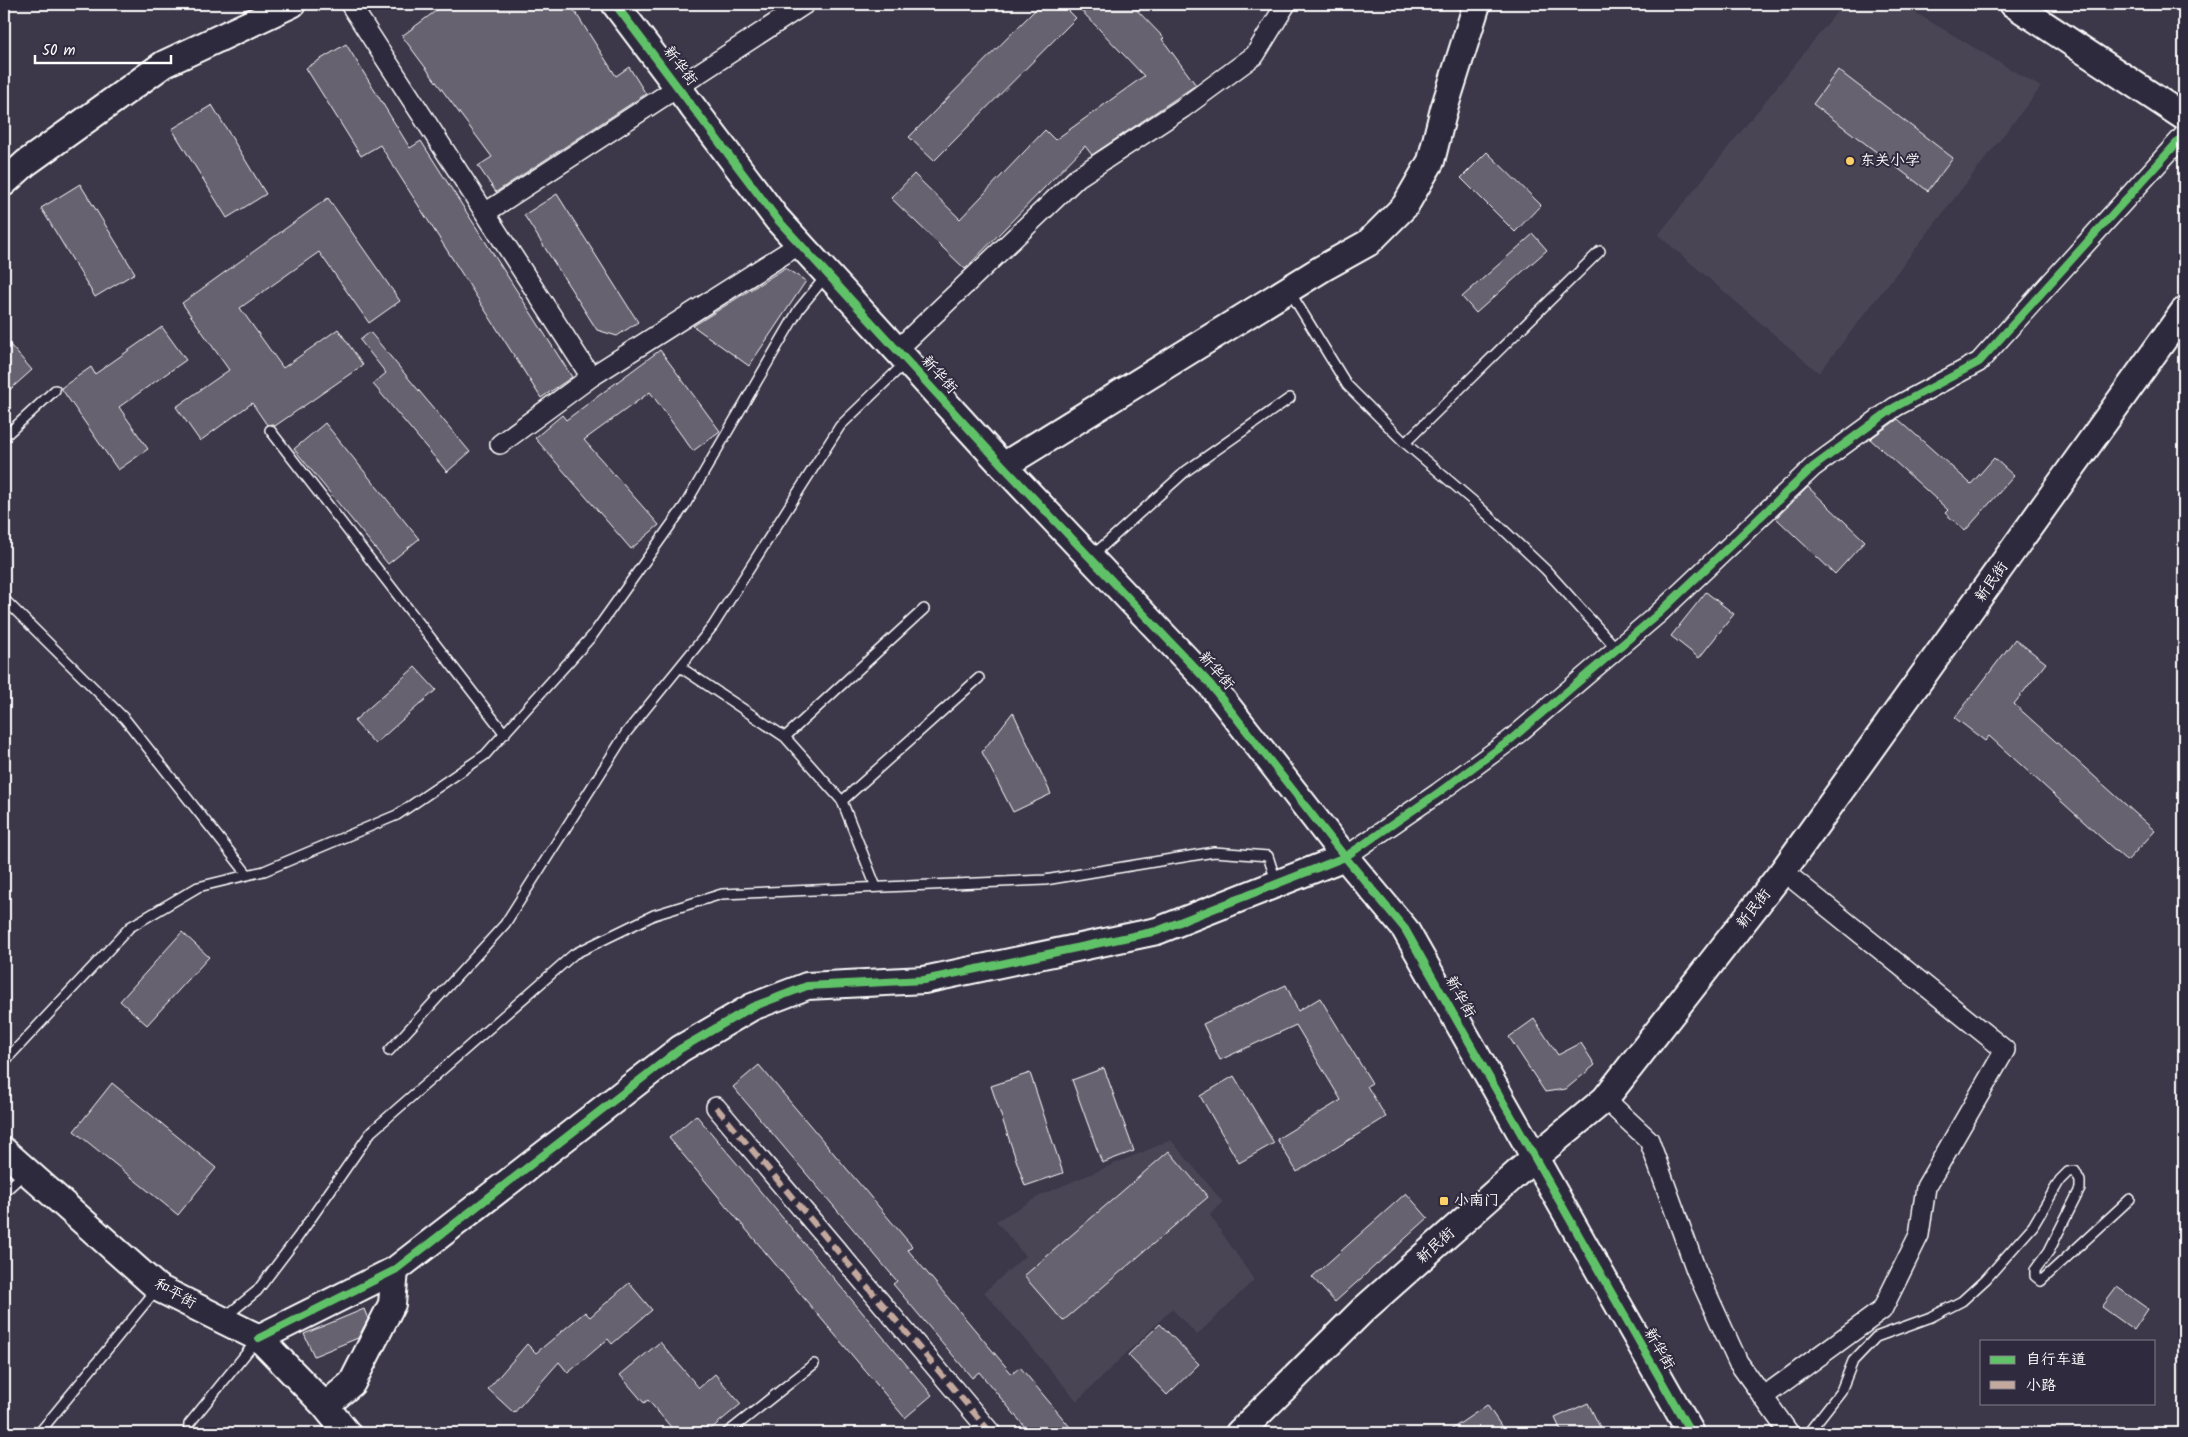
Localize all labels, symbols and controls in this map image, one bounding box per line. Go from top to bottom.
scale bar [35,32,171,64]
text: 50 m [42,39,76,63]
street label: 新华街 [657,41,703,91]
place label: 东关小学 [1860,149,1920,173]
marker: 东关小学 [1844,155,1856,167]
street label: 新华街 [915,350,963,400]
street label: 新民街 [1969,557,2015,607]
street label: 新华街 [1192,646,1240,696]
street label: 新民街 [1731,884,1777,934]
street label: 新华街 [1439,971,1481,1023]
place label: 小南门 [1454,1189,1499,1213]
marker: 小南门 [1438,1195,1450,1207]
street label: 新民街 [1411,1222,1461,1270]
street label: 和平街 [149,1273,201,1315]
street label: 新华街 [1637,1324,1681,1374]
legend [1980,1340,2156,1404]
text: 自行车道 [2026,1348,2086,1372]
text: 小路 [2026,1374,2056,1398]

